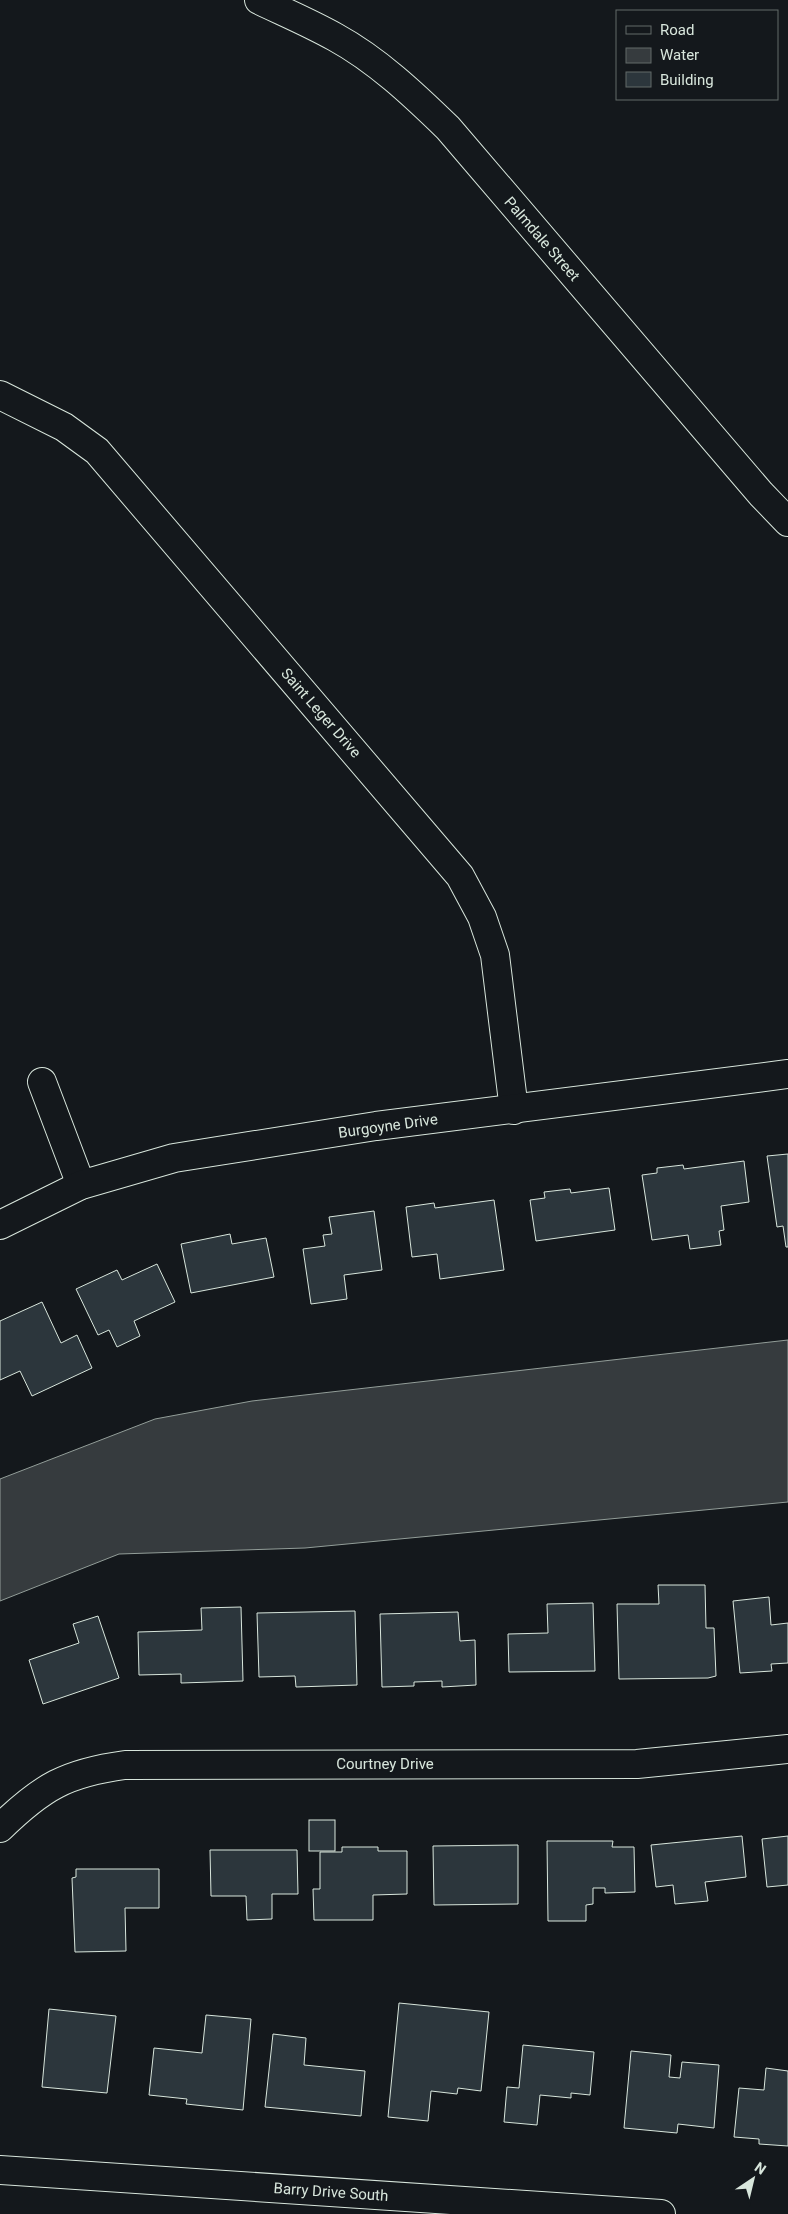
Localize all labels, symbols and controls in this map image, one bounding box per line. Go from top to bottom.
legend [616,10,778,100]
text: Road [660,21,694,39]
text: Water [660,46,699,64]
text: Building [660,71,714,89]
street label: Palmdale Street [500,193,584,285]
street label: Saint Leger Drive [277,665,365,761]
street label: Burgoyne Drive [337,1110,439,1142]
street label: Courtney Drive [336,1755,434,1773]
north arrow [728,2154,778,2204]
text: N [752,2159,769,2178]
street label: Barry Drive South [273,2179,389,2205]

